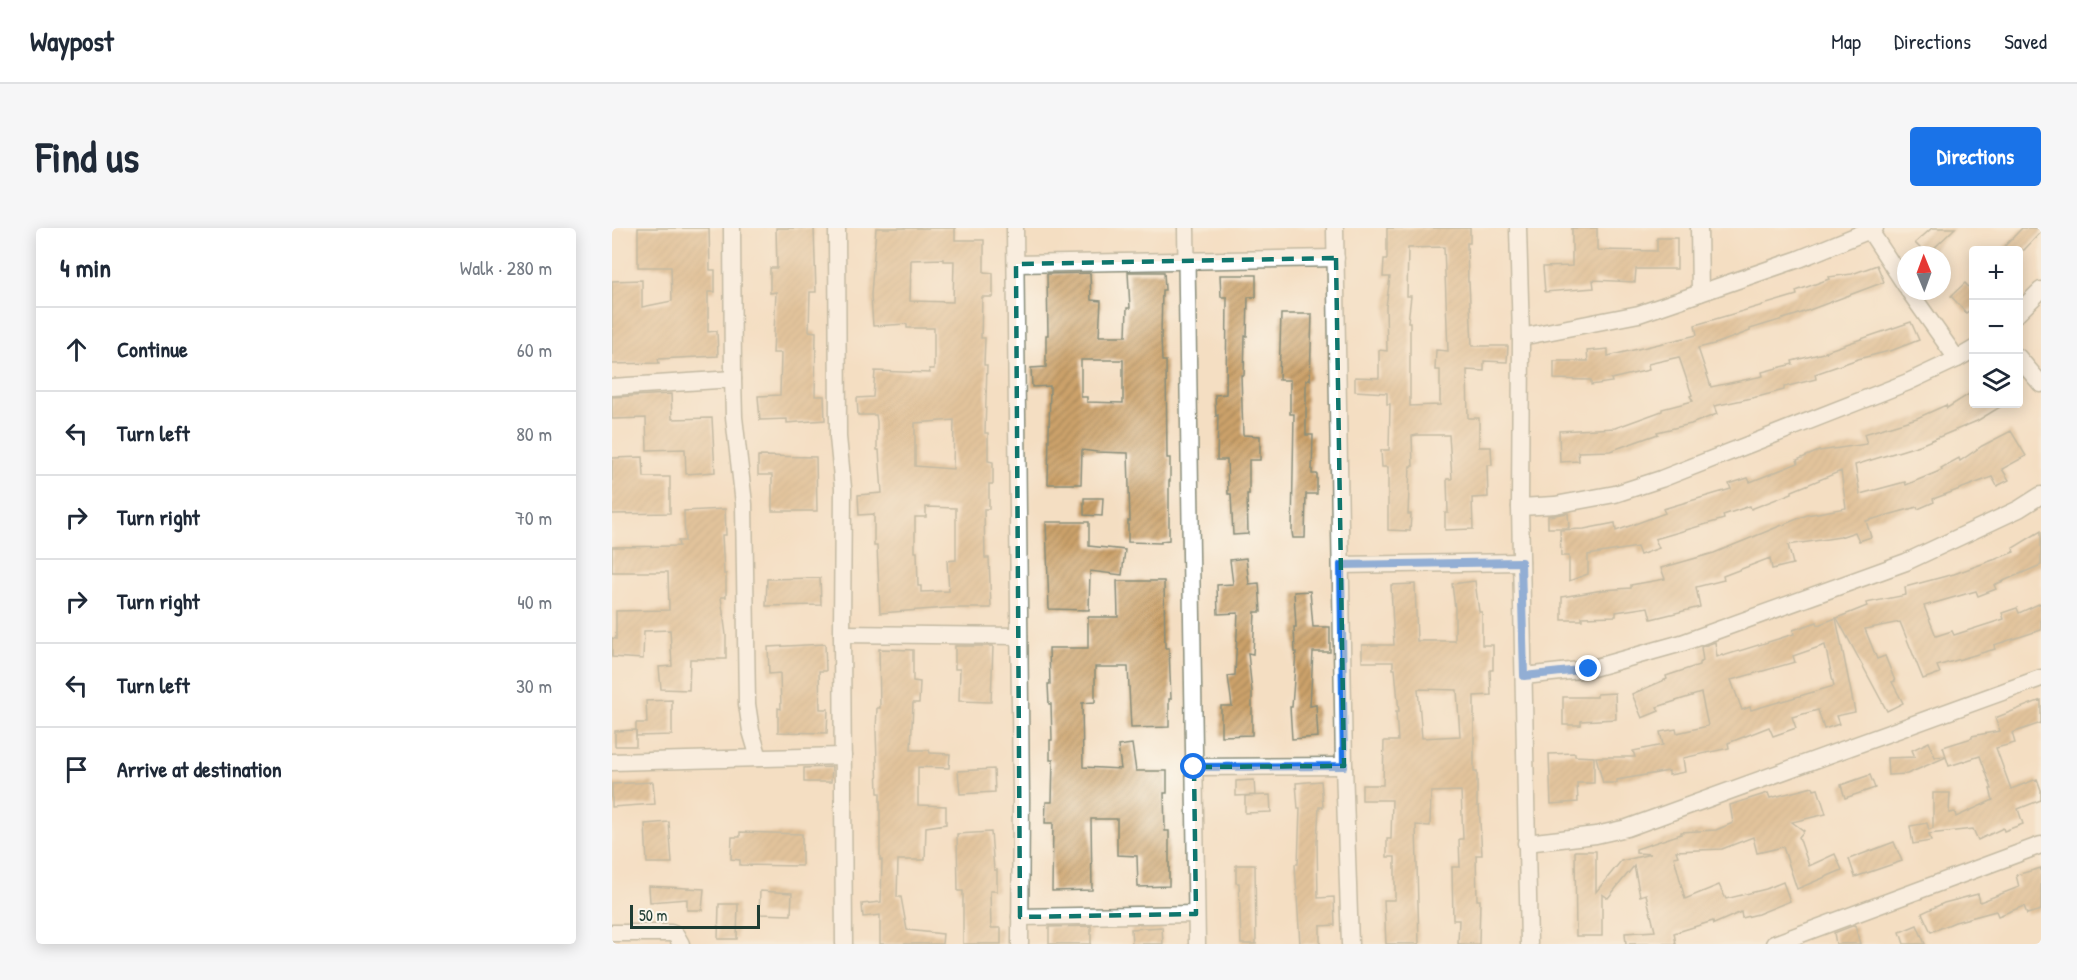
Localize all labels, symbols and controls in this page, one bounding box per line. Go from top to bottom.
text: Waypost [30,22,114,60]
text: Map [1831,27,1861,56]
text: Directions [1894,27,1971,56]
text: Saved [2004,27,2047,56]
button: Directions [1910,127,2041,186]
text: Find us [36,128,139,185]
north arrow [1897,246,1951,300]
map controls [1969,246,2023,408]
button: + [1969,246,2023,300]
text: 4 min [60,250,111,285]
text: Walk · 280 m [460,254,552,281]
button: − [1969,300,2023,354]
icon: ahead [60,333,93,366]
text: Continue [117,334,188,364]
text: 60 m [517,336,552,363]
button: layers [1969,354,2023,408]
icon: left [60,417,93,450]
text: Turn left [117,418,190,448]
text: 80 m [516,420,552,447]
icon: right [60,501,93,534]
text: Turn right [117,502,200,532]
text: 70 m [515,504,552,531]
icon: right [60,585,93,618]
text: Turn right [117,586,200,616]
text: 40 m [517,588,552,615]
route end [1575,655,1601,681]
icon: left [60,669,93,702]
text: Turn left [117,670,190,700]
text: 30 m [516,672,552,699]
icon: arrive [60,753,93,786]
route start [1180,753,1206,779]
text: Arrive at destination [117,754,282,784]
scale bar [630,902,760,930]
text: 50 m [639,904,668,926]

